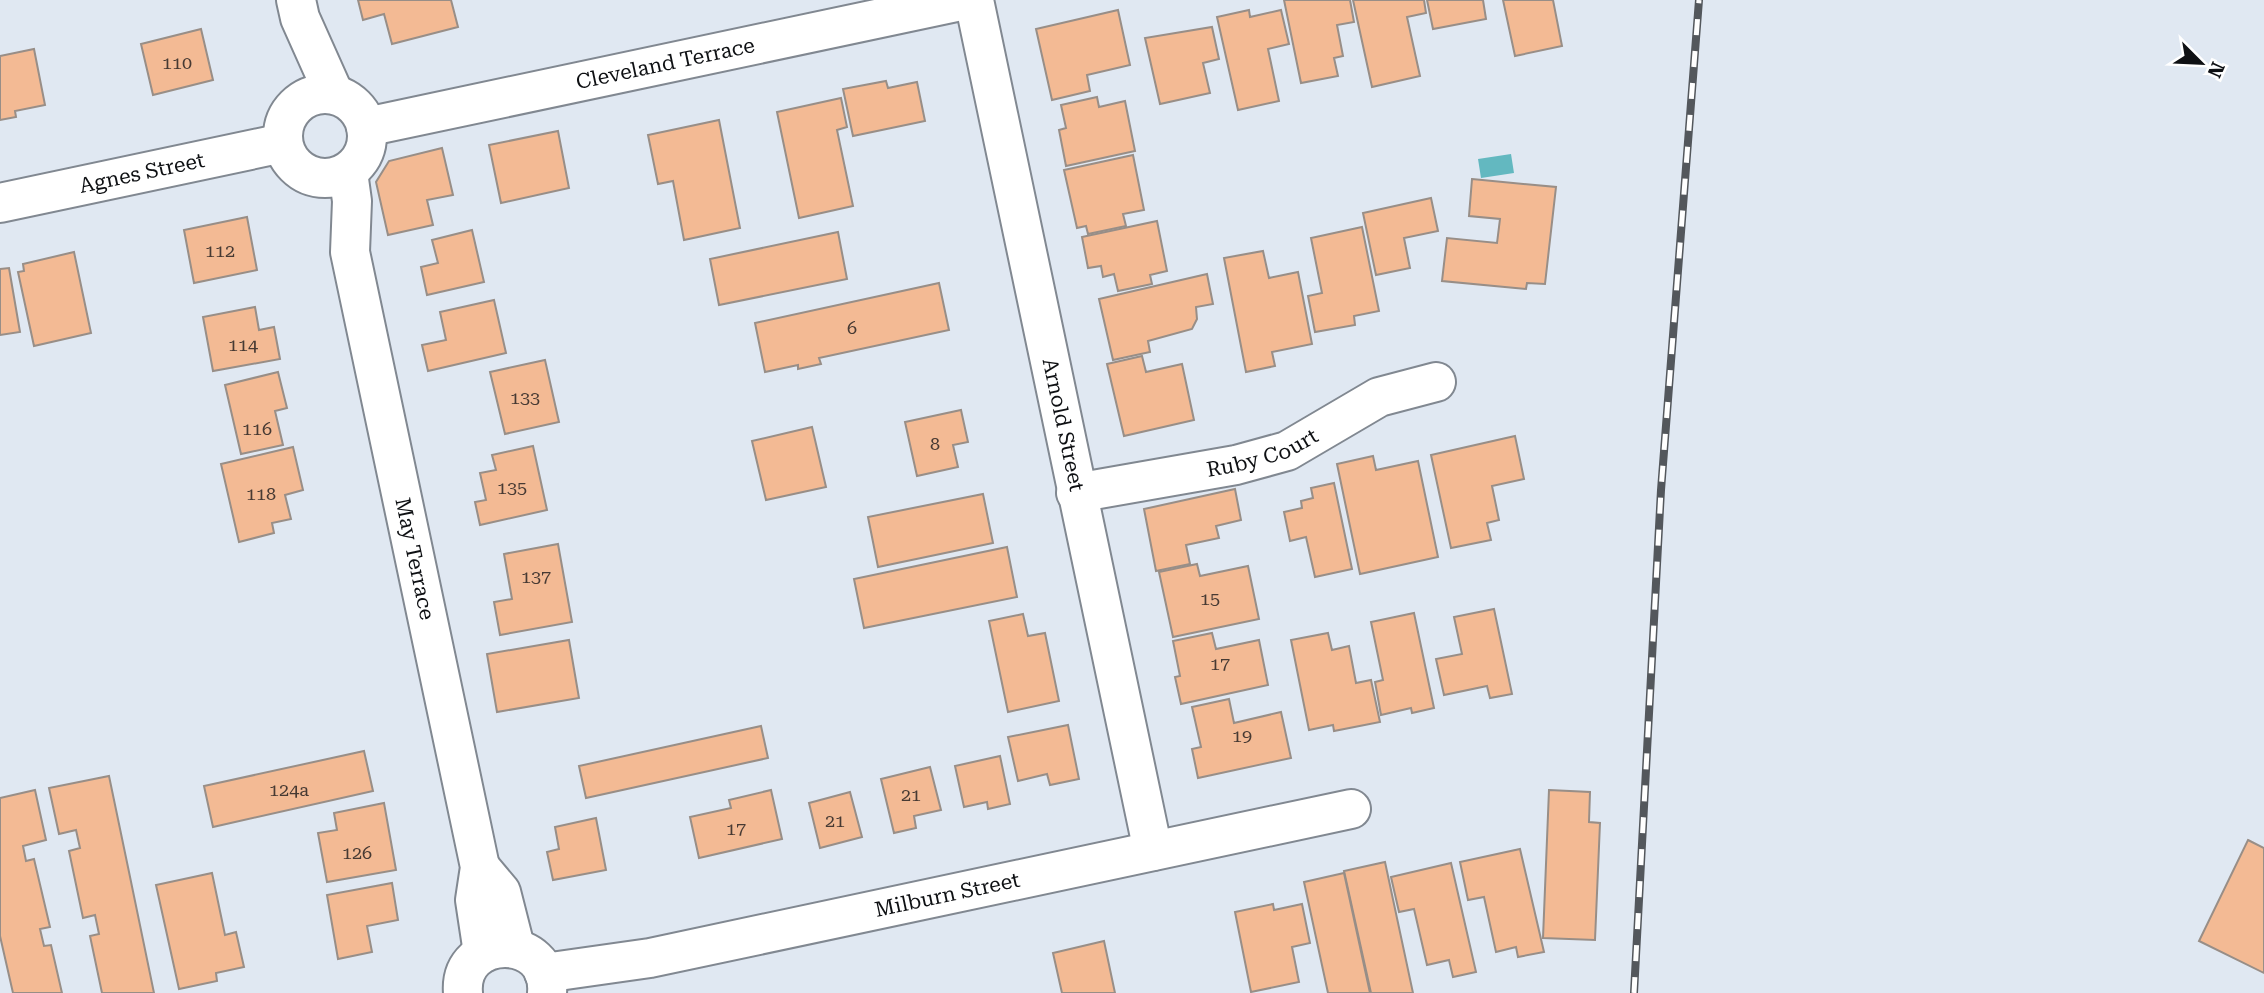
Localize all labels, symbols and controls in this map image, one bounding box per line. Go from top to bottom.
north arrow [2166,28,2236,98]
street label: Cleveland Terrace [574,33,757,94]
house number: 110 [162,52,192,73]
text: N [2202,58,2230,81]
street label: Agnes Street [77,148,207,198]
house number: 112 [205,240,235,261]
house number: 6 [847,317,857,338]
house number: 114 [228,334,258,355]
street label: Arnold Street [1038,356,1089,494]
house number: 133 [510,387,540,408]
house number: 116 [242,418,272,439]
street label: Ruby Court [1205,423,1322,482]
house number: 8 [930,433,940,454]
house number: 135 [497,477,527,498]
house number: 118 [246,483,276,504]
street label: May Terrace [390,496,439,622]
house number: 137 [521,566,551,587]
house number: 15 [1200,588,1220,609]
house number: 17 [1210,653,1230,674]
house number: 19 [1232,725,1252,746]
house number: 124a [269,779,309,800]
house number: 21 [901,784,921,805]
house number: 21 [825,810,845,831]
house number: 17 [726,818,746,839]
house number: 126 [342,842,372,863]
street label: Milburn Street [873,868,1022,922]

